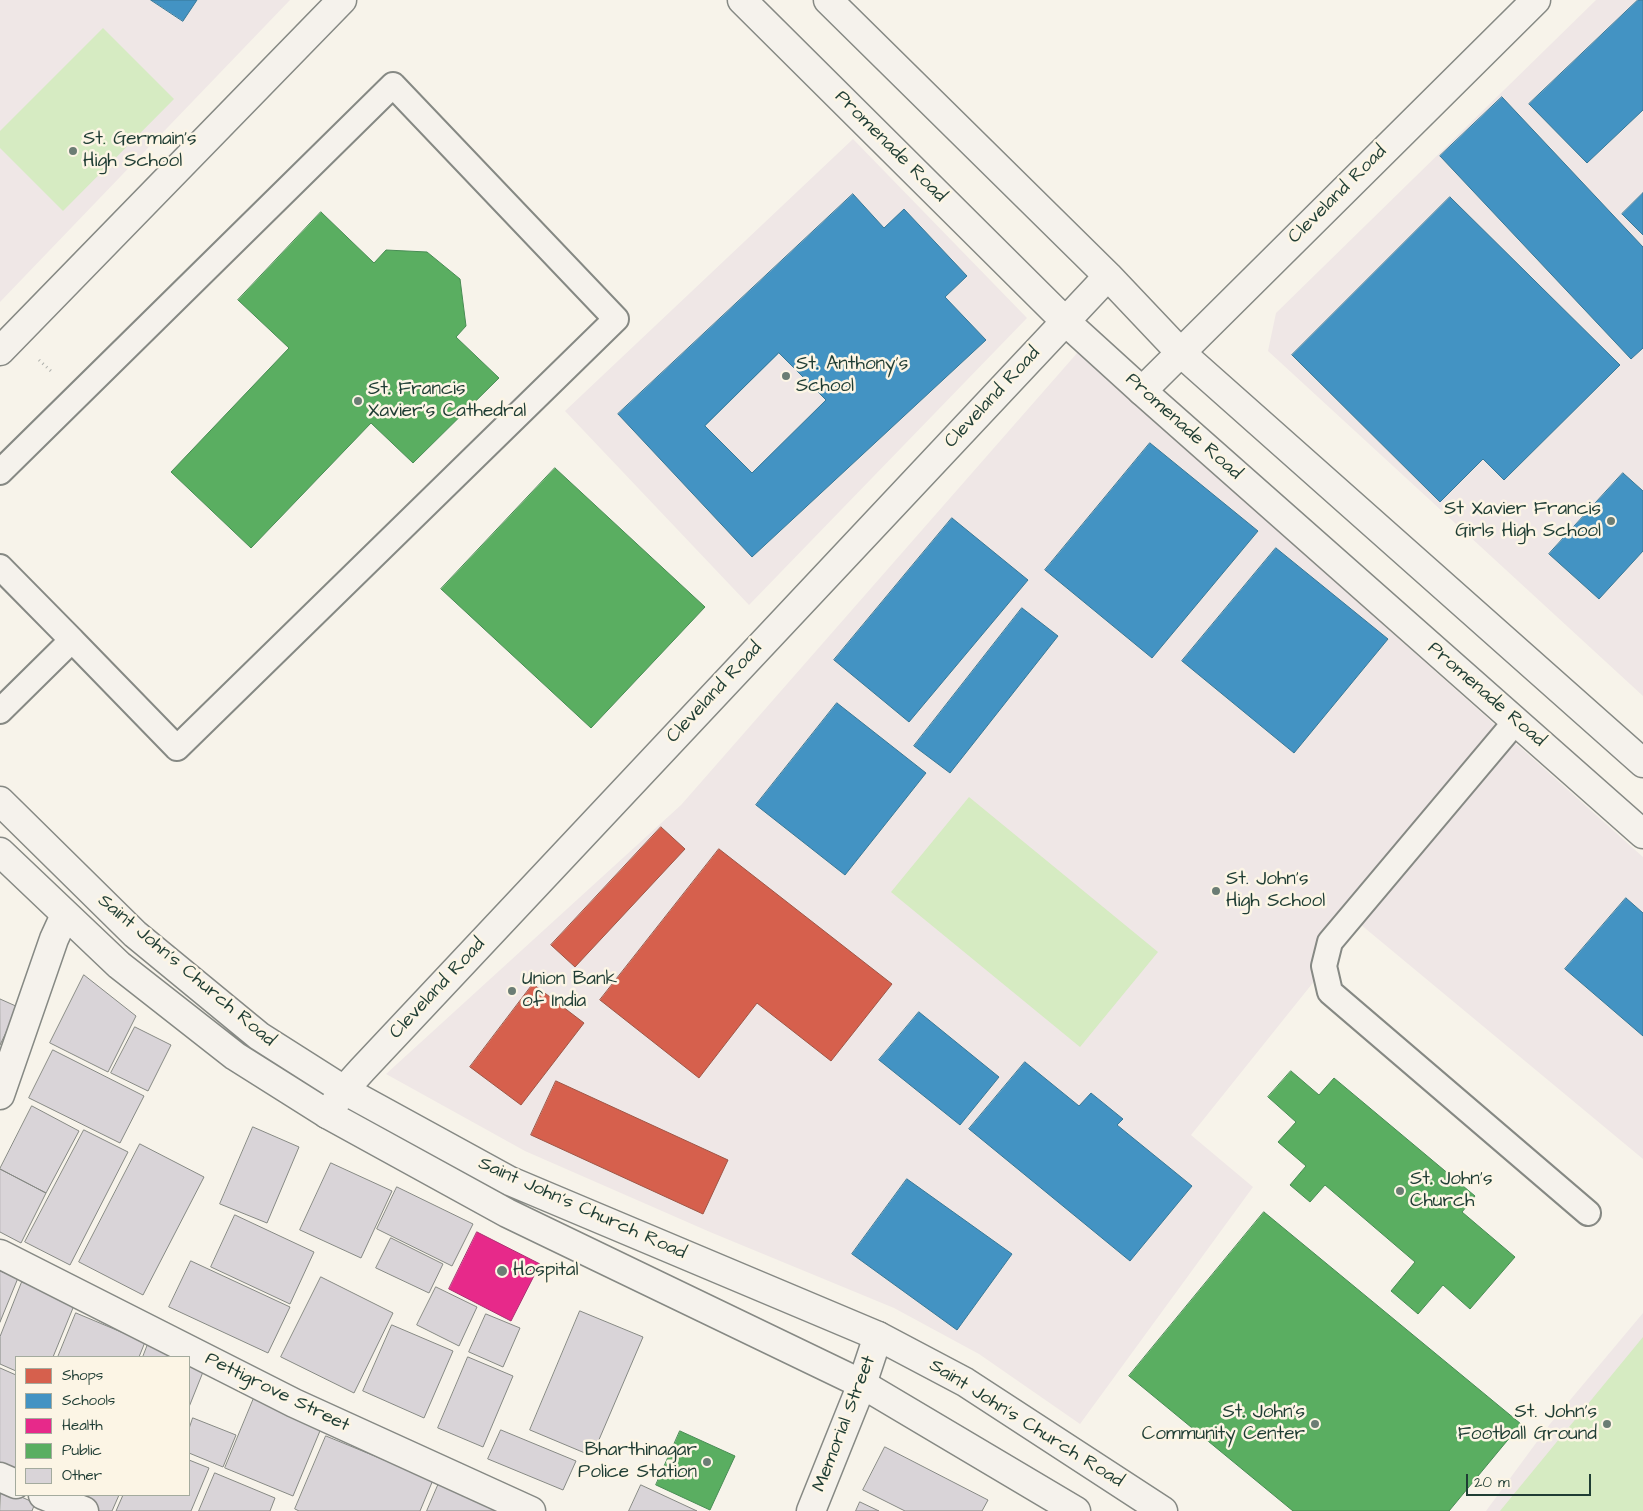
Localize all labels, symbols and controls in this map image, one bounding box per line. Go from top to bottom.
street label: Promenade Road [829,86,951,208]
place label: St. Germain's High School [83,129,197,173]
street label: Cleveland Road [1284,141,1392,249]
marker: St. Germain's High School [67,145,79,157]
street label: Cleveland Road [940,343,1046,453]
place label: St. Anthony's School [796,354,908,398]
street label: Promenade Road [1120,369,1246,485]
marker: St. Anthony's School [780,370,792,382]
place label: St. Francis Xavier's Cathedral [368,379,526,423]
marker: St. Francis Xavier's Cathedral [352,395,364,407]
place label: St Xavier Francis Girls High School [1444,499,1601,543]
marker: St Xavier Francis Girls High School [1605,515,1617,527]
street label: Cleveland Road [662,638,768,748]
street label: Promenade Road [1422,638,1550,752]
place label: St. John's High School [1226,869,1325,913]
marker: St. John's High School [1210,885,1222,897]
street label: Saint John's Church Road [92,890,280,1052]
street label: Cleveland Road [385,934,491,1044]
place label: Union Bank of India [522,969,617,1013]
marker: Union Bank of India [506,985,518,997]
street label: Saint John's Church Road [475,1153,689,1265]
place label: St. John's Church [1410,1169,1492,1213]
marker: St. John's Church [1394,1185,1406,1197]
place label: Hospital [513,1260,579,1282]
marker: Hospital [495,1264,509,1278]
street label: Pettigrove Street [201,1348,353,1438]
street label: Memorial Street [809,1353,881,1495]
street label: Saint John's Church Road [925,1355,1127,1493]
legend [15,1356,190,1496]
text: Shops [62,1365,103,1386]
text: Schools [62,1390,115,1411]
place label: St. John's Community Center [1142,1402,1305,1446]
place label: St. John's Football Ground [1458,1402,1597,1446]
text: Health [62,1415,103,1436]
marker: St. John's Community Center [1309,1418,1321,1430]
marker: St. John's Football Ground [1601,1418,1613,1430]
text: Public [62,1440,102,1461]
place label: Bharthinagar Police Station [578,1440,697,1484]
marker: Bharthinagar Police Station [701,1456,713,1468]
scale bar [1468,1464,1593,1496]
text: Other [62,1465,102,1486]
text: 20 m [1474,1472,1510,1493]

